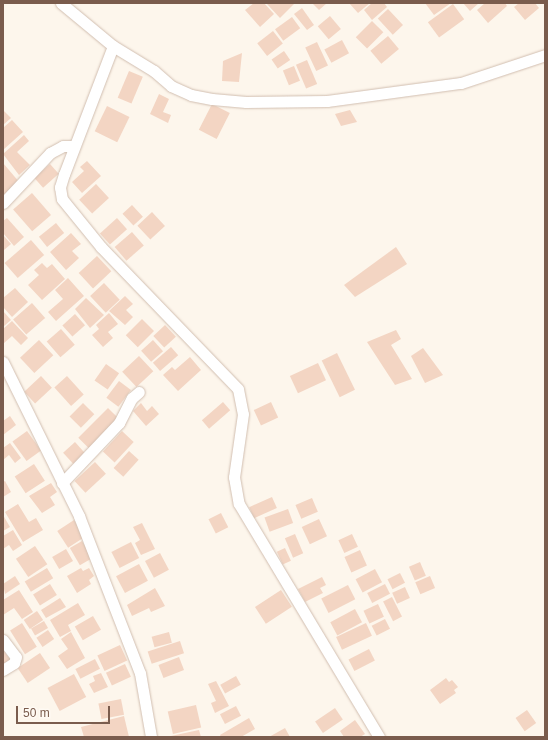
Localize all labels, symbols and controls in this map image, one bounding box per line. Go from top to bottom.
scale bar [18,698,112,724]
text: 50 m [23,706,50,720]

